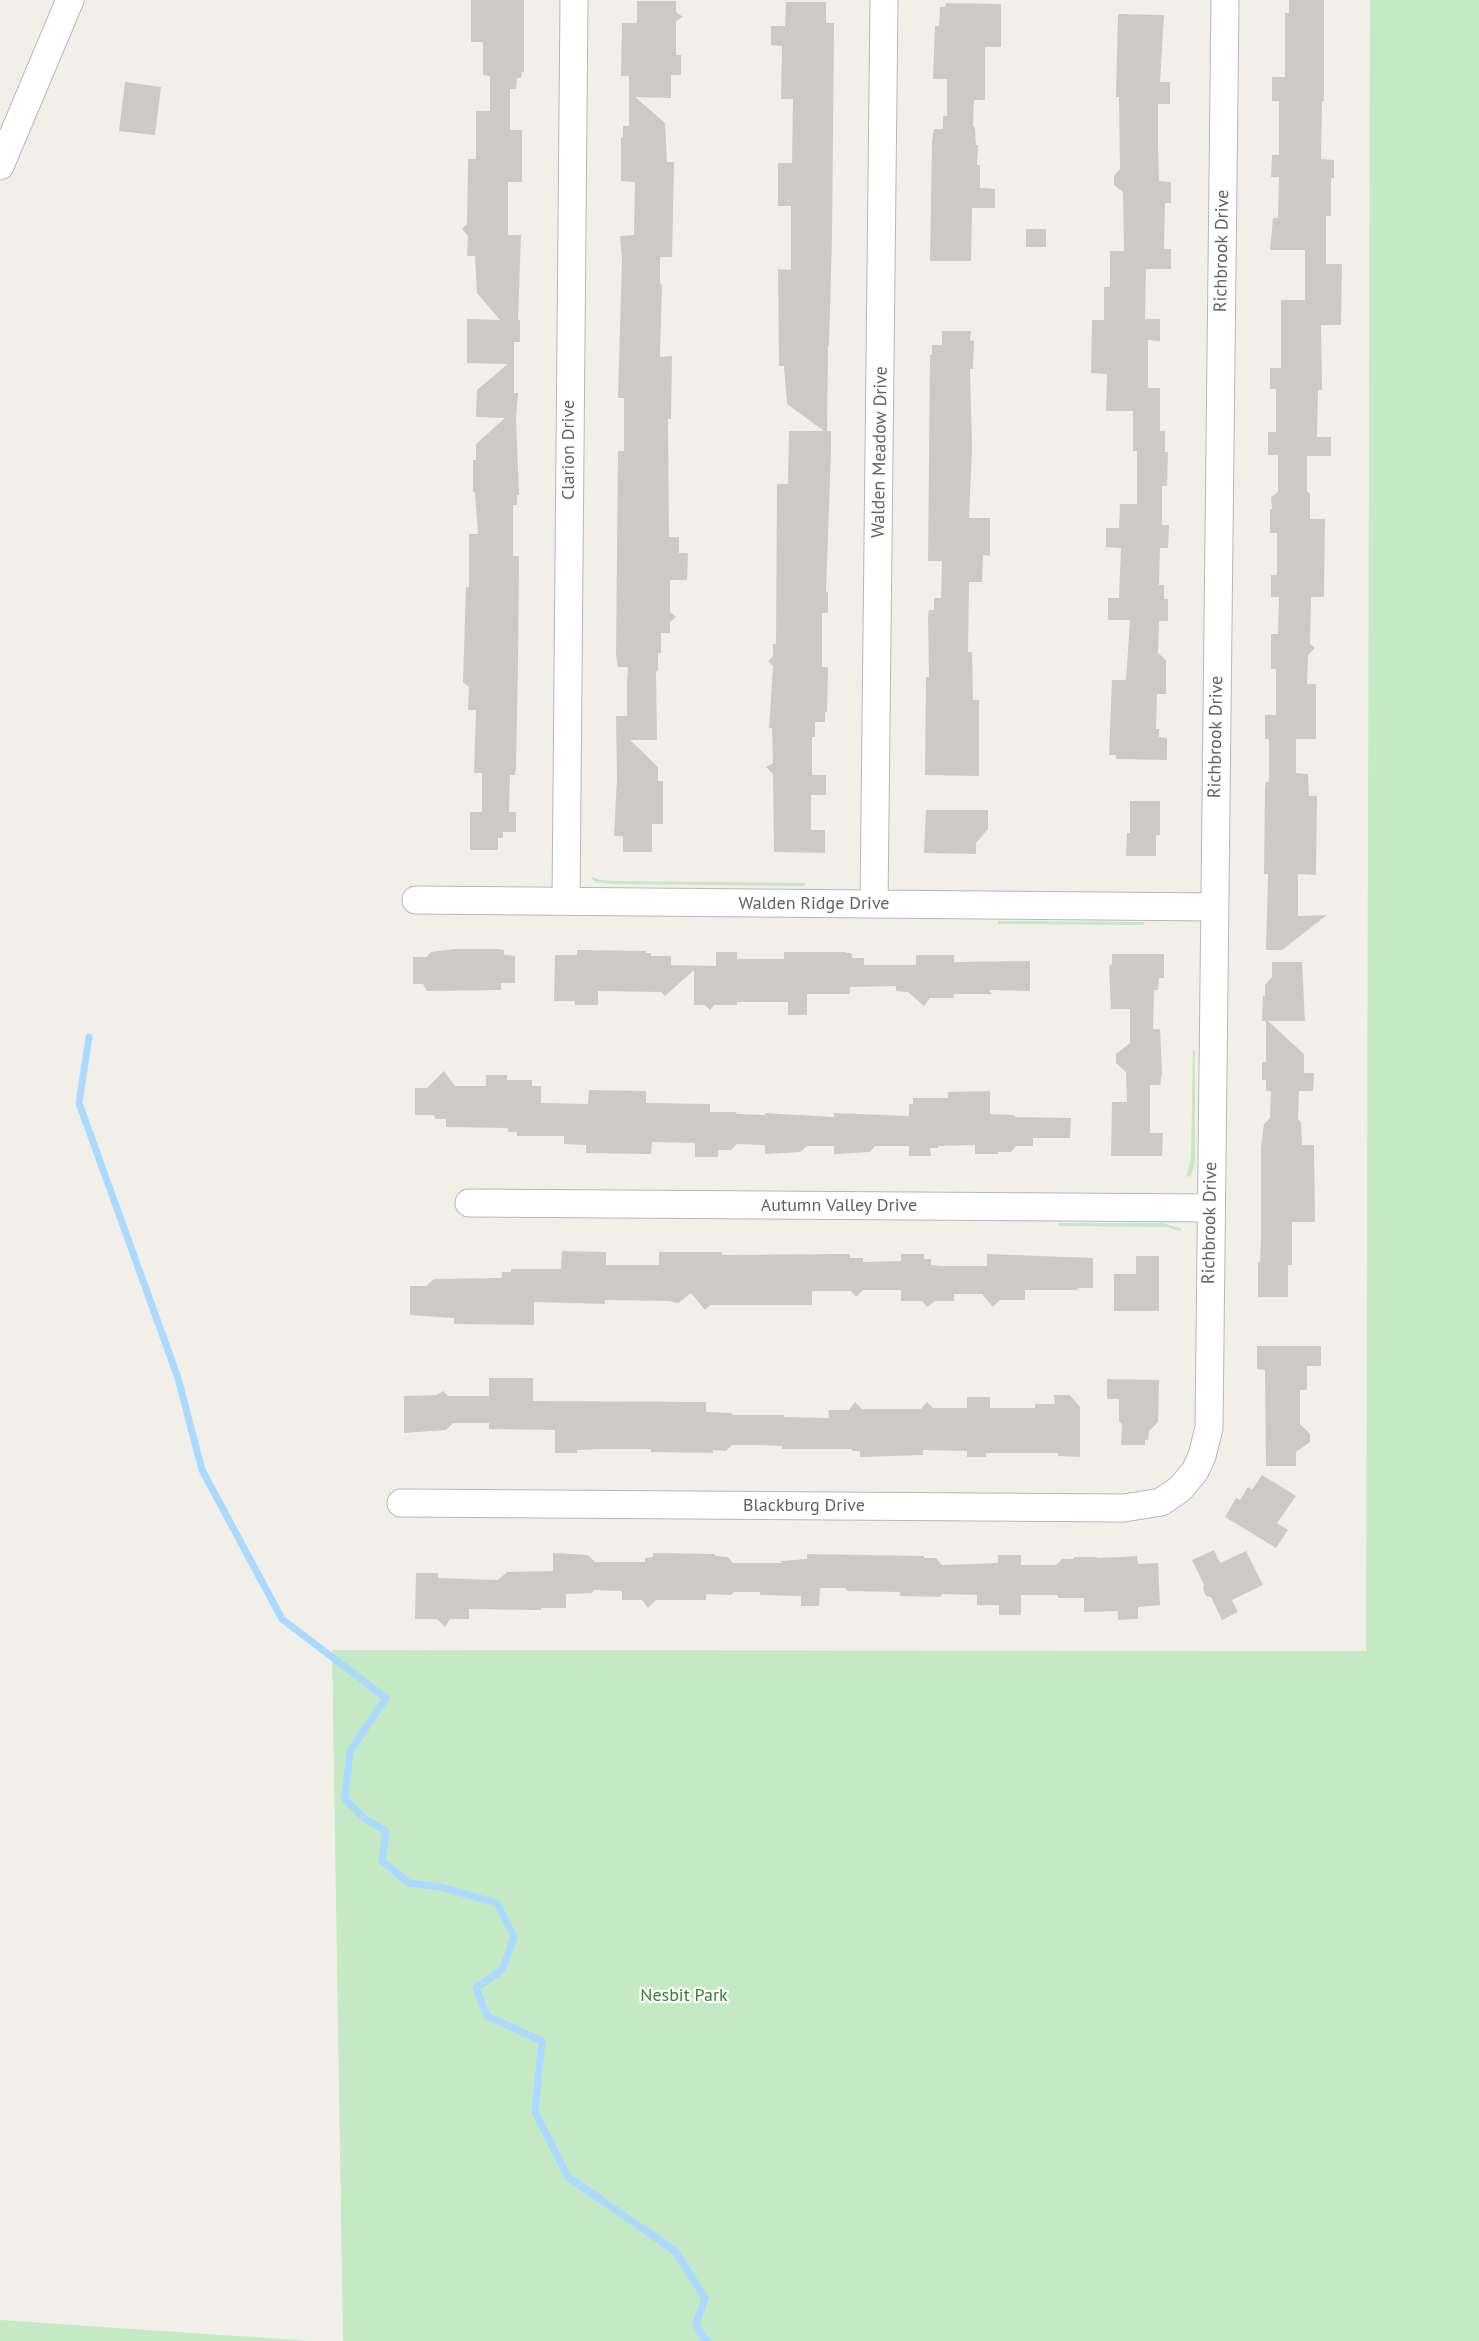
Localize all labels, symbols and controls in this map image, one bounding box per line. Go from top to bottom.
street label: Richbrook Drive [1210,190,1234,312]
street label: Walden Meadow Drive [868,366,892,538]
street label: Clarion Drive [558,400,580,500]
street label: Richbrook Drive [1204,676,1228,798]
street label: Walden Ridge Drive [738,893,890,915]
street label: Richbrook Drive [1198,1162,1222,1284]
street label: Autumn Valley Drive [761,1195,917,1217]
street label: Blackburg Drive [743,1495,865,1517]
park label: Nesbit Park [640,1985,728,2007]

